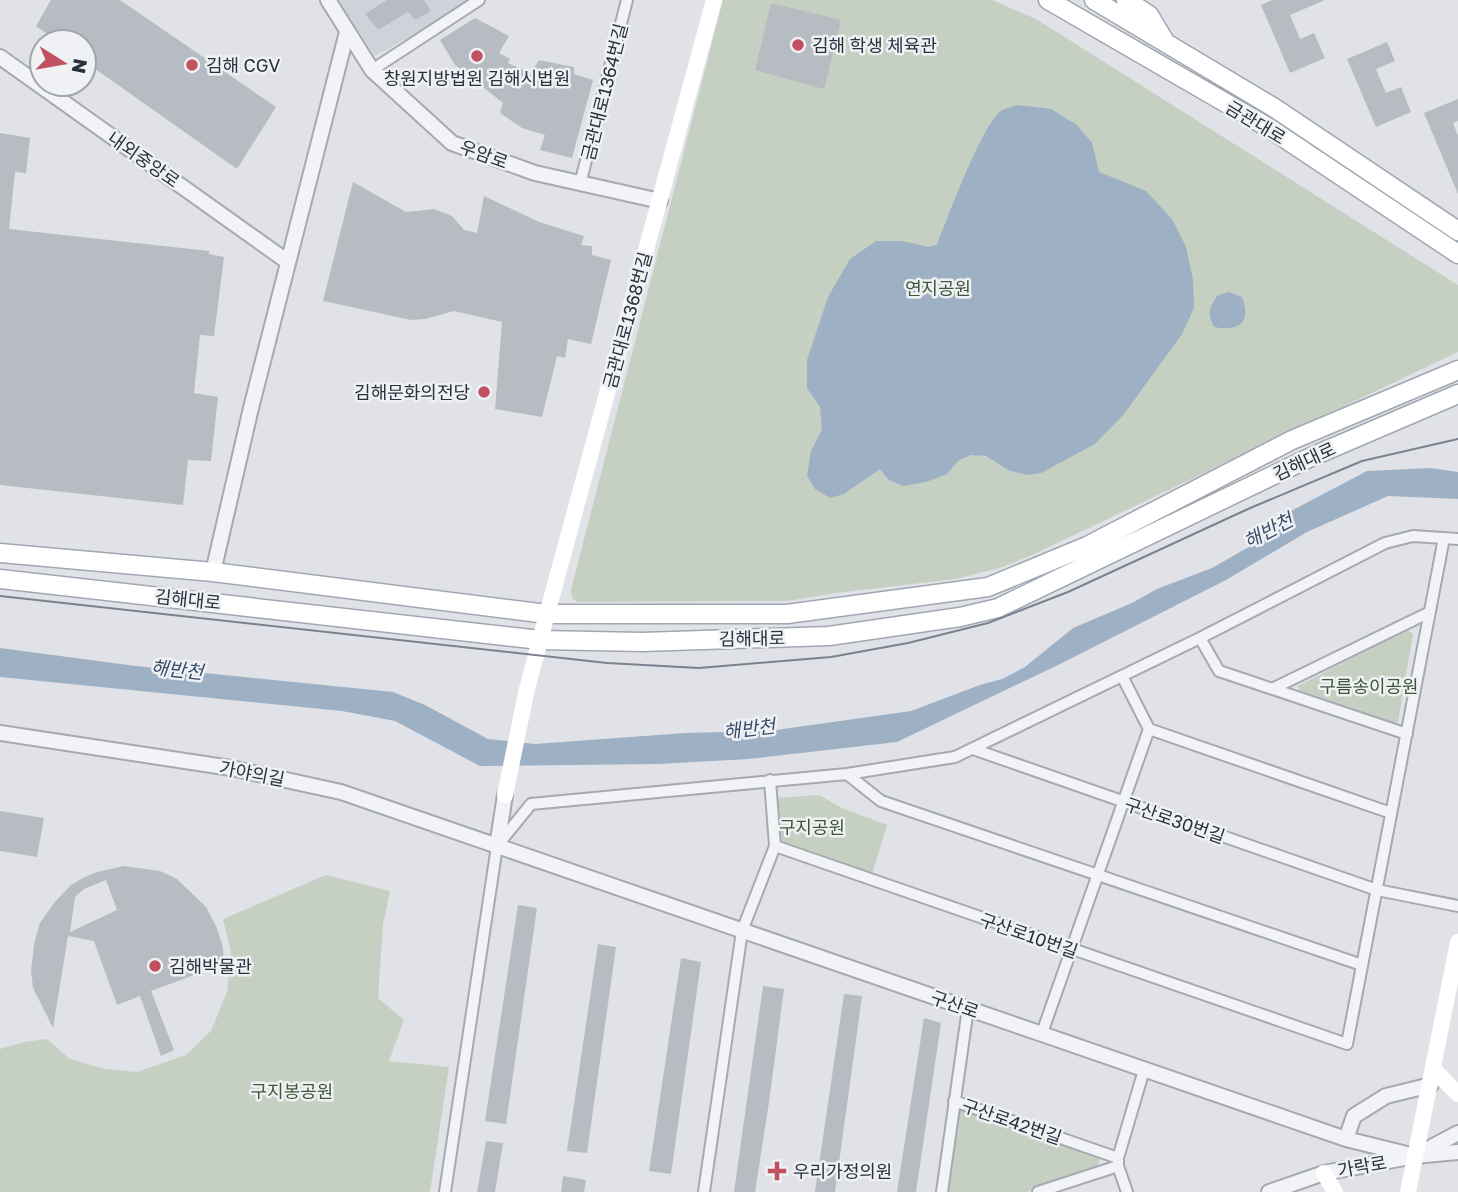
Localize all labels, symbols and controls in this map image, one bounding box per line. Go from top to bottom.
street label: 금관대로1364번길 [576,21,632,163]
north arrow [28,28,98,98]
place label: 김해 학생 체육관 [812,34,937,56]
marker: 김해 학생 체육관 [790,37,806,53]
marker: 창원지방법원 김해시법원 [469,48,485,64]
place label: 김해 CGV [206,54,280,76]
text: N [68,57,93,76]
marker: 김해 CGV [184,57,200,73]
place label: 창원지방법원 김해시법원 [384,67,570,89]
street label: 금관대로 [1222,96,1290,148]
street label: 내외중앙로 [104,126,184,192]
street label: 우암로 [457,135,511,173]
street label: 금관대로1368번길 [598,249,656,391]
park label: 연지공원 [905,277,971,299]
place label: 김해문화의전당 [354,381,470,403]
marker: 김해문화의전당 [476,384,492,400]
street label: 김해대로 [1269,437,1339,485]
water label: 해반천 [1239,507,1298,552]
street label: 김해대로 [154,585,222,613]
street label: 김해대로 [719,626,785,650]
water label: 해반천 [150,655,206,683]
park label: 구름송이공원 [1319,675,1419,697]
water label: 해반천 [722,713,778,743]
street label: 가야의길 [217,756,287,790]
street label: 구산로30번길 [1122,793,1228,847]
park label: 구지공원 [779,816,845,838]
street label: 구산로10번길 [977,908,1081,962]
place label: 김해박물관 [169,955,252,977]
marker: 김해박물관 [147,958,163,974]
street label: 구산로 [928,986,982,1022]
park label: 구지봉공원 [251,1080,333,1102]
street label: 구산로42번길 [959,1094,1065,1148]
street label: 가락로 [1336,1151,1388,1181]
place label: 우리가정의원 [793,1160,892,1182]
marker: 우리가정의원 [767,1161,787,1181]

